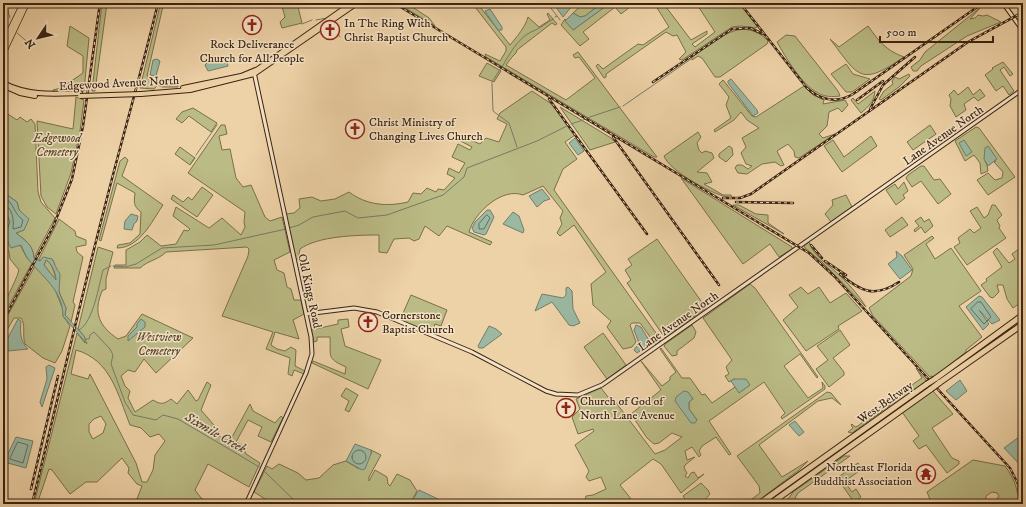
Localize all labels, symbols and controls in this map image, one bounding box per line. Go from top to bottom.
church icon: Rock Deliverance Church for All People [241,14,263,36]
place label: In The Ring With Christ Baptist Church [344,16,449,45]
north arrow [18,18,58,58]
scale bar [880,18,993,44]
church icon: In The Ring With Christ Baptist Church [319,19,341,41]
text: 500 m [886,25,916,40]
text: N [22,35,39,51]
place label: Rock Deliverance Church for All People [200,37,304,66]
street label: Edgewood Avenue North [59,73,180,94]
street label: Lane Avenue North [900,102,987,169]
place label: Christ Ministry of Changing Lives Church [369,115,483,144]
church icon: Christ Ministry of Changing Lives Church [344,118,366,140]
park label: Edgewood Cemetery [32,131,83,160]
street label: Old Kings Road [294,253,325,330]
street label: Lane Avenue North [635,288,722,355]
place label: Cornerstone Baptist Church [382,308,455,337]
church icon: Cornerstone Baptist Church [357,311,379,333]
park label: Westview Cemetery [137,330,181,359]
street label: West Beltway [854,378,916,428]
place label: Church of God of North Lane Avenue [580,394,675,423]
church icon: Church of God of North Lane Avenue [555,397,577,419]
water label: Sixmile Creek [181,408,249,457]
place label: Northeast Florida Buddhist Association [813,460,913,489]
temple icon: Northeast Florida Buddhist Association [915,463,937,485]

